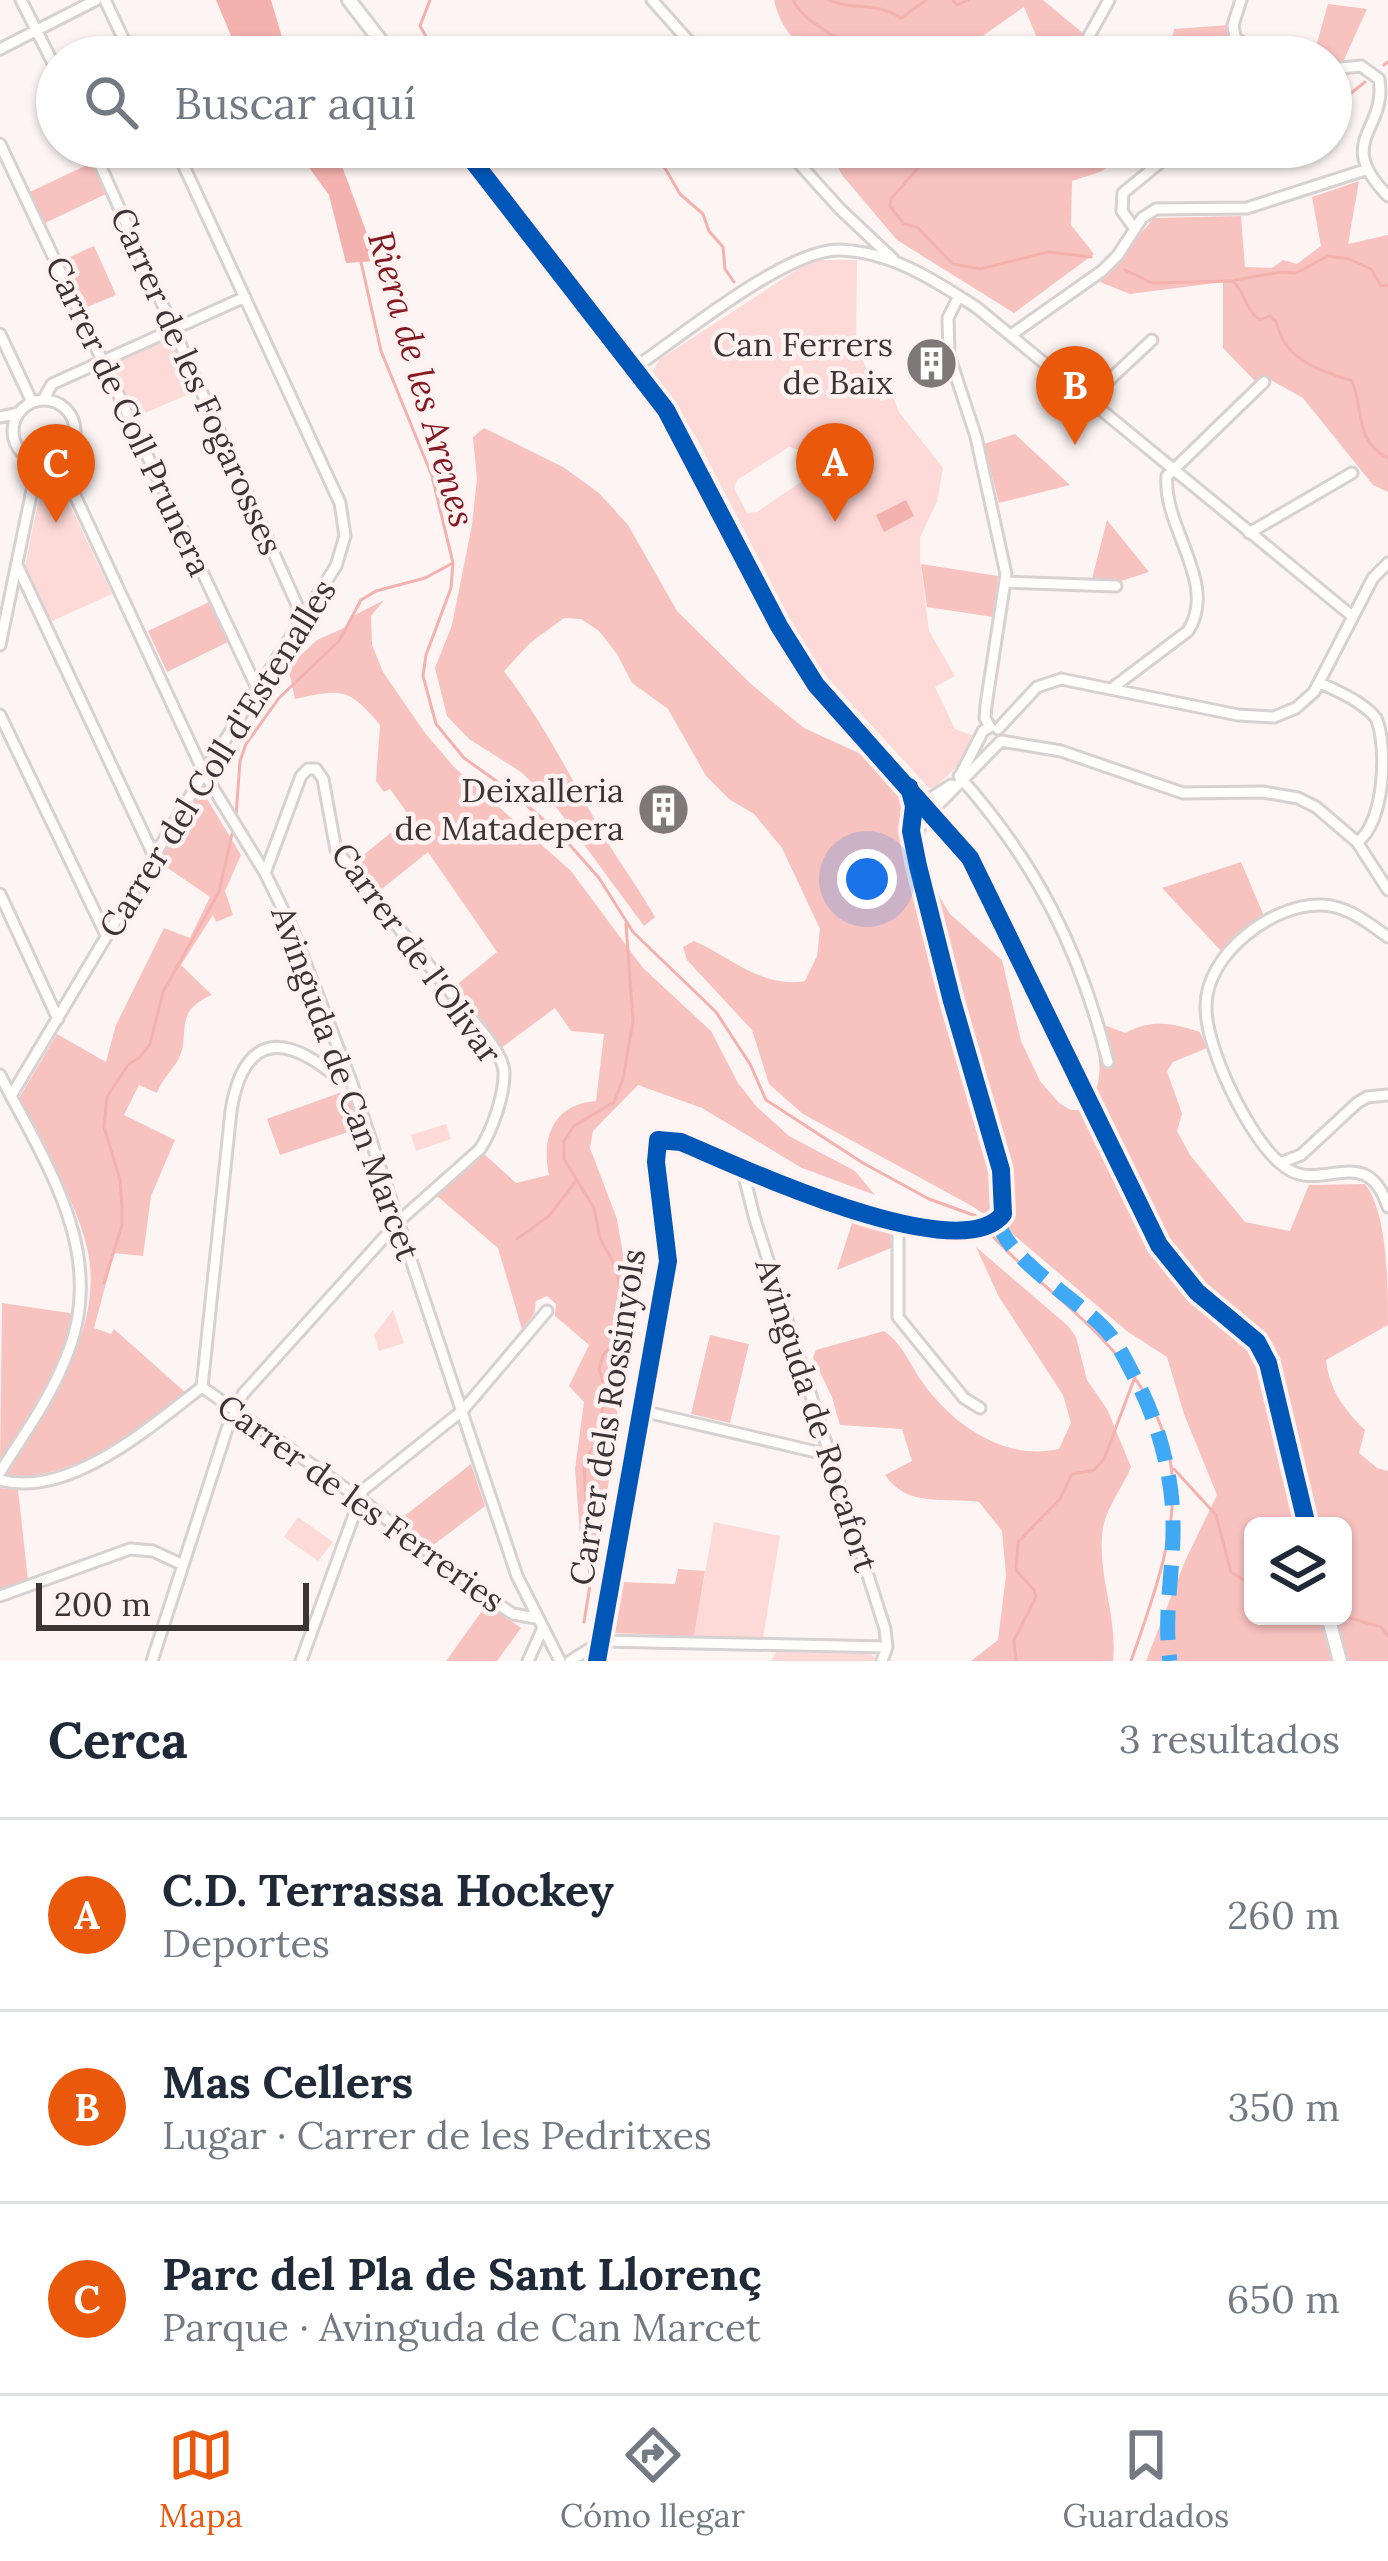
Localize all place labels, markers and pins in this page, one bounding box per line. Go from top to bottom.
place label: Can Ferrers de Baix [713,323,894,403]
building icon: Can Ferrers de Baix [904,335,960,391]
pin: B [1036,346,1114,445]
pin: A [796,423,874,522]
pin: C [17,424,95,523]
place label: Deixalleria de Matadepera [395,769,624,849]
building icon: Deixalleria de Matadepera [635,781,691,837]

